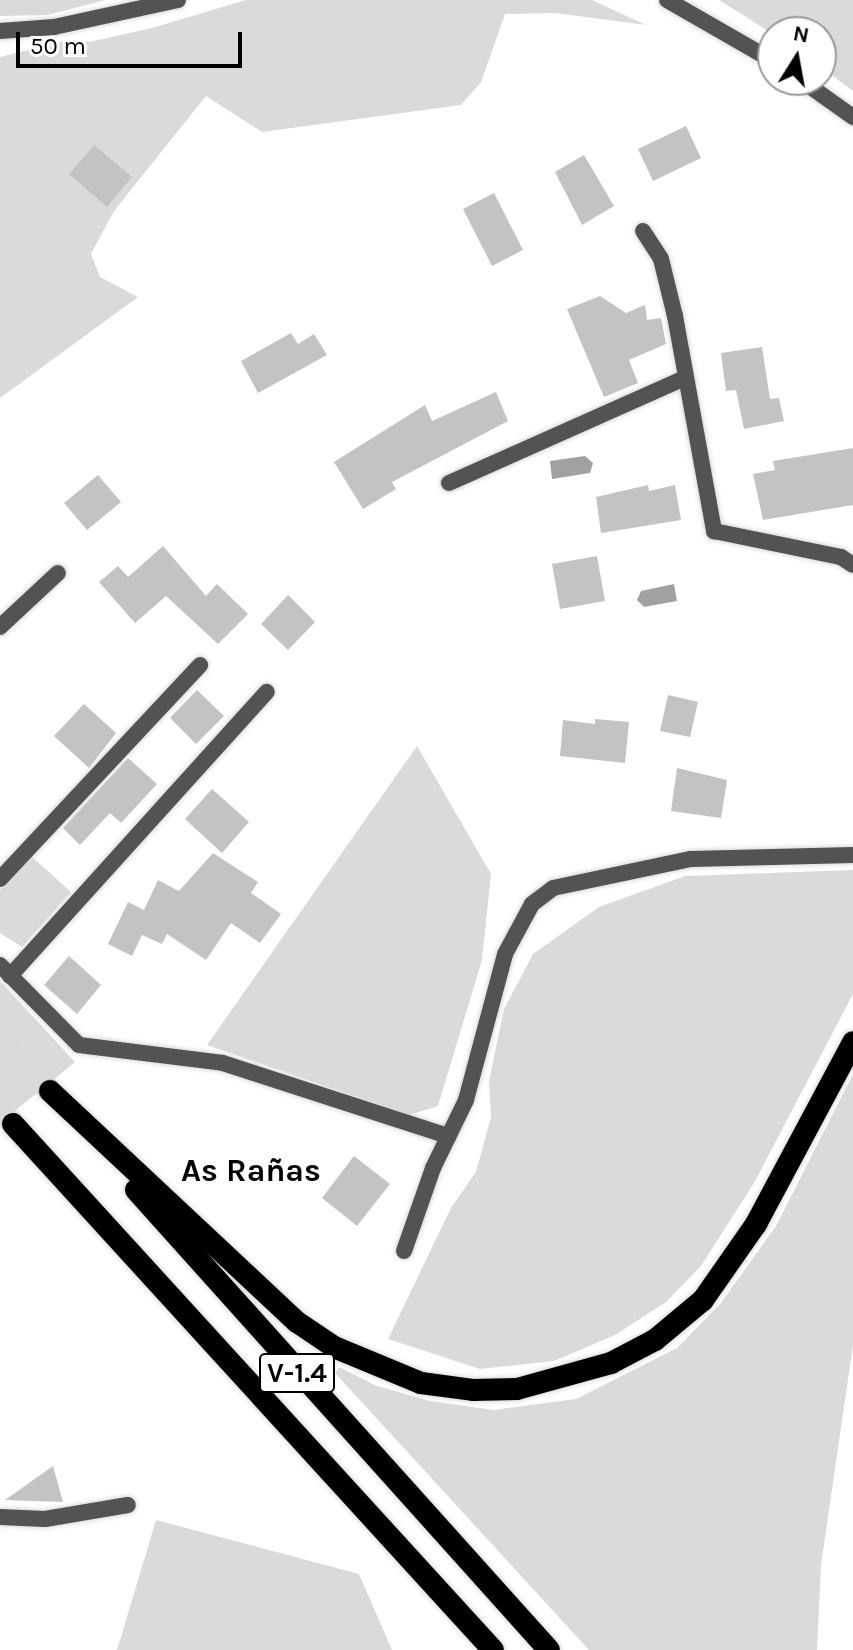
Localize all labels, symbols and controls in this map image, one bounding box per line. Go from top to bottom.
scale bar [20,16,246,66]
north arrow [757,16,837,96]
text: N [791,20,811,49]
text: 50 m [30,32,86,60]
district label: As Rañas [181,1152,321,1190]
road number: V-1.4 [259,1349,335,1397]

